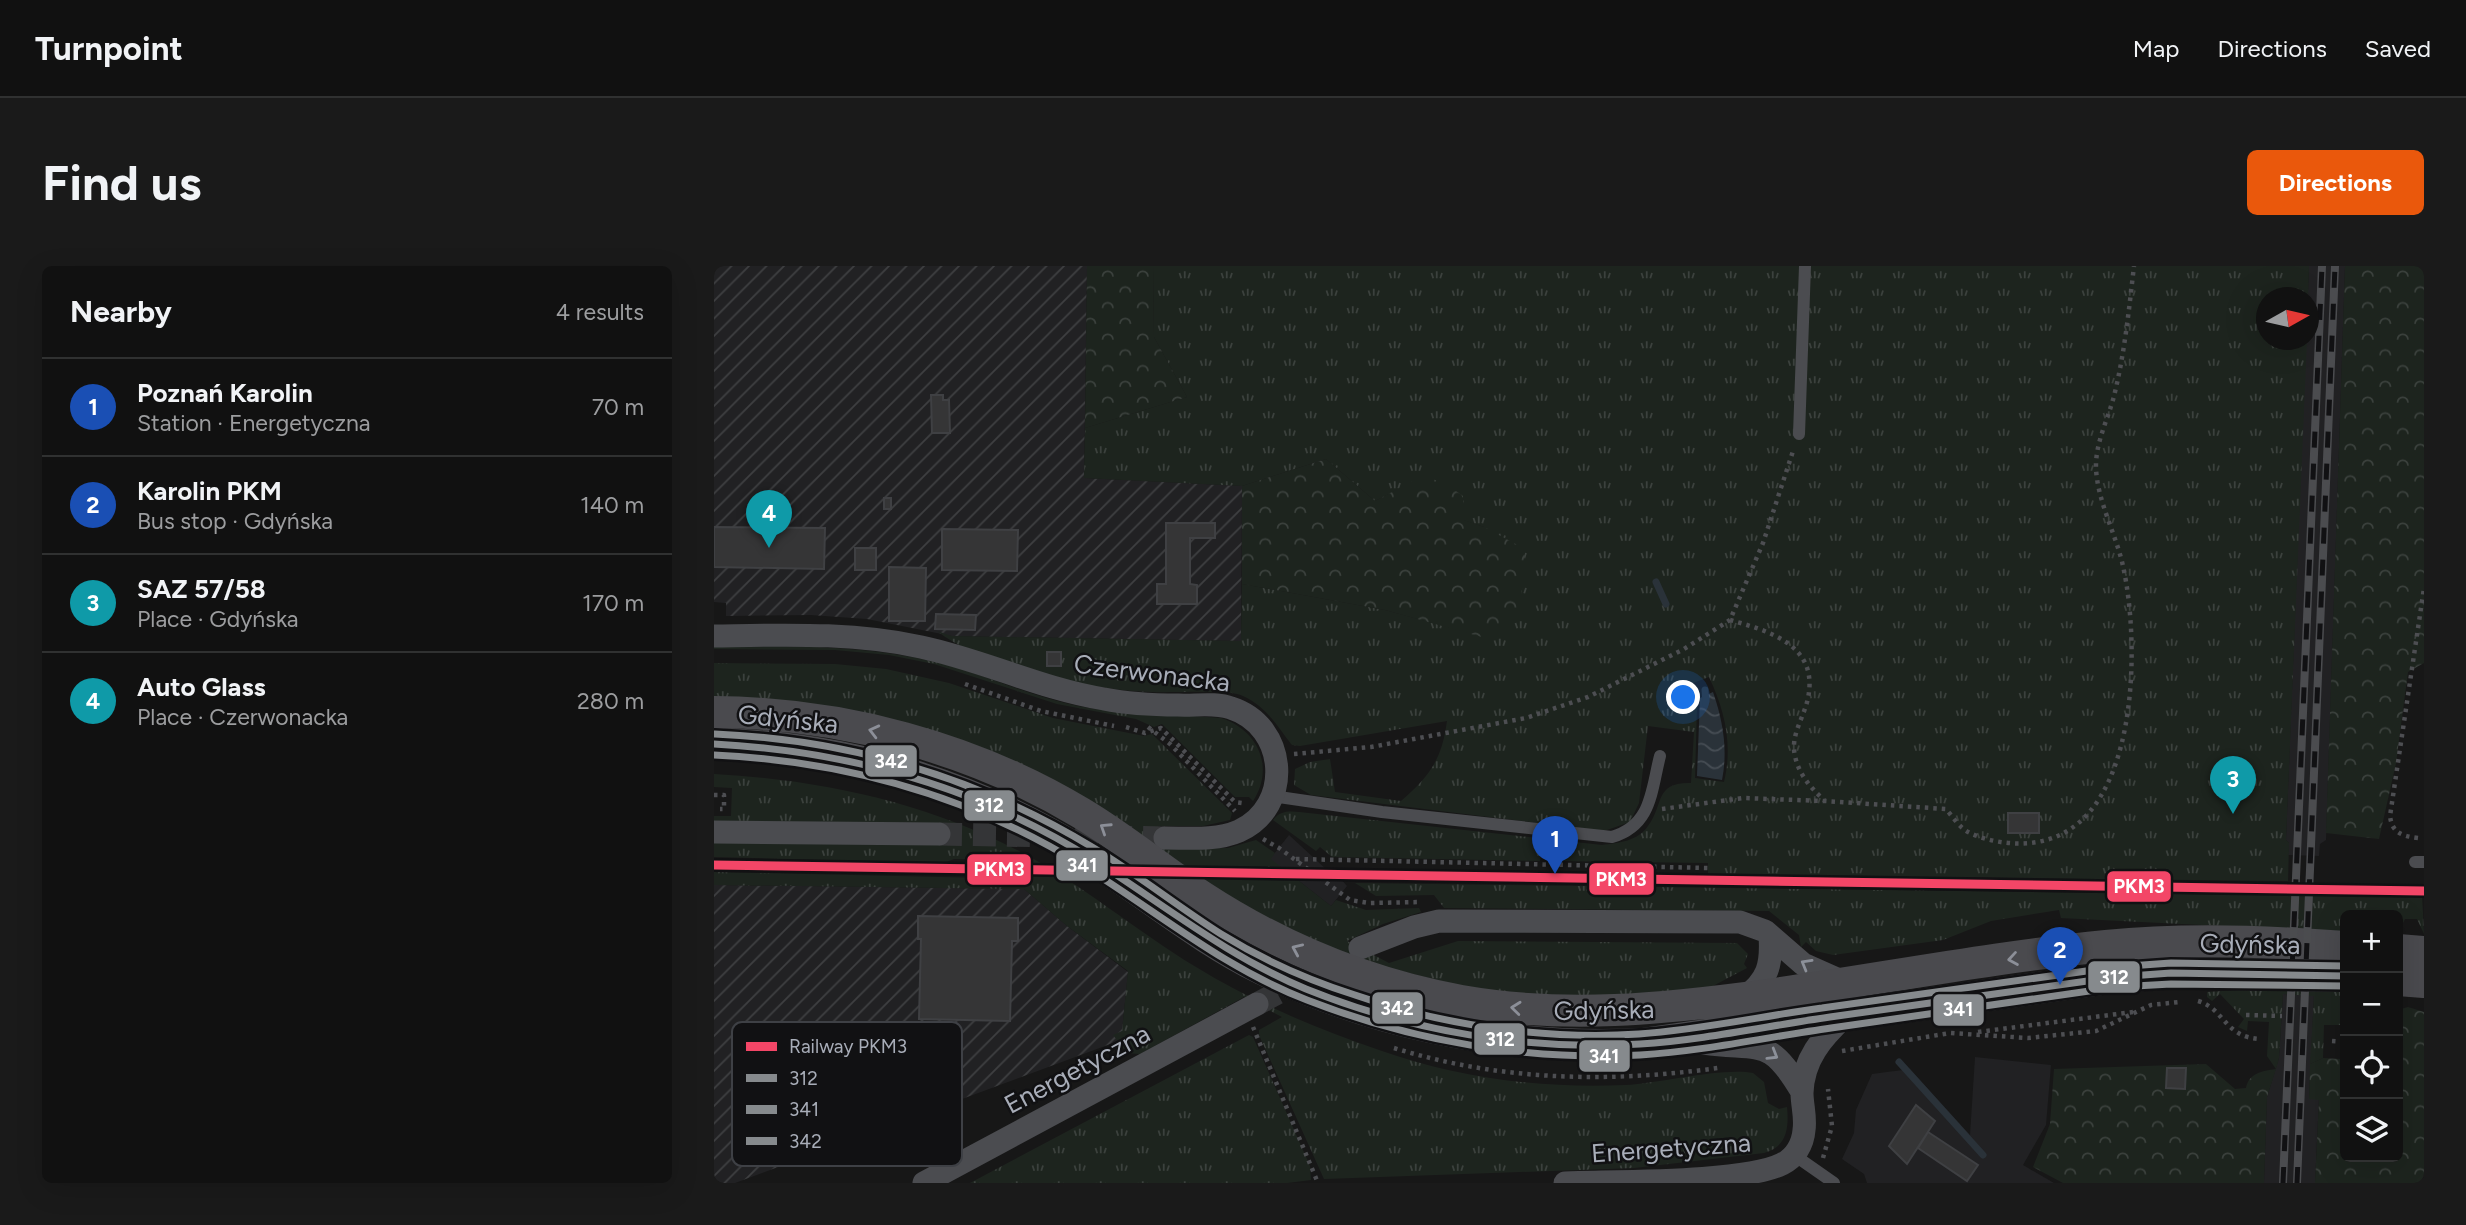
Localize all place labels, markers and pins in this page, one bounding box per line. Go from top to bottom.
pin: 4 [746,490,792,548]
pin: 3 [2210,756,2256,814]
pin: 1 [1532,816,1578,874]
pin: 2 [2037,927,2083,985]

